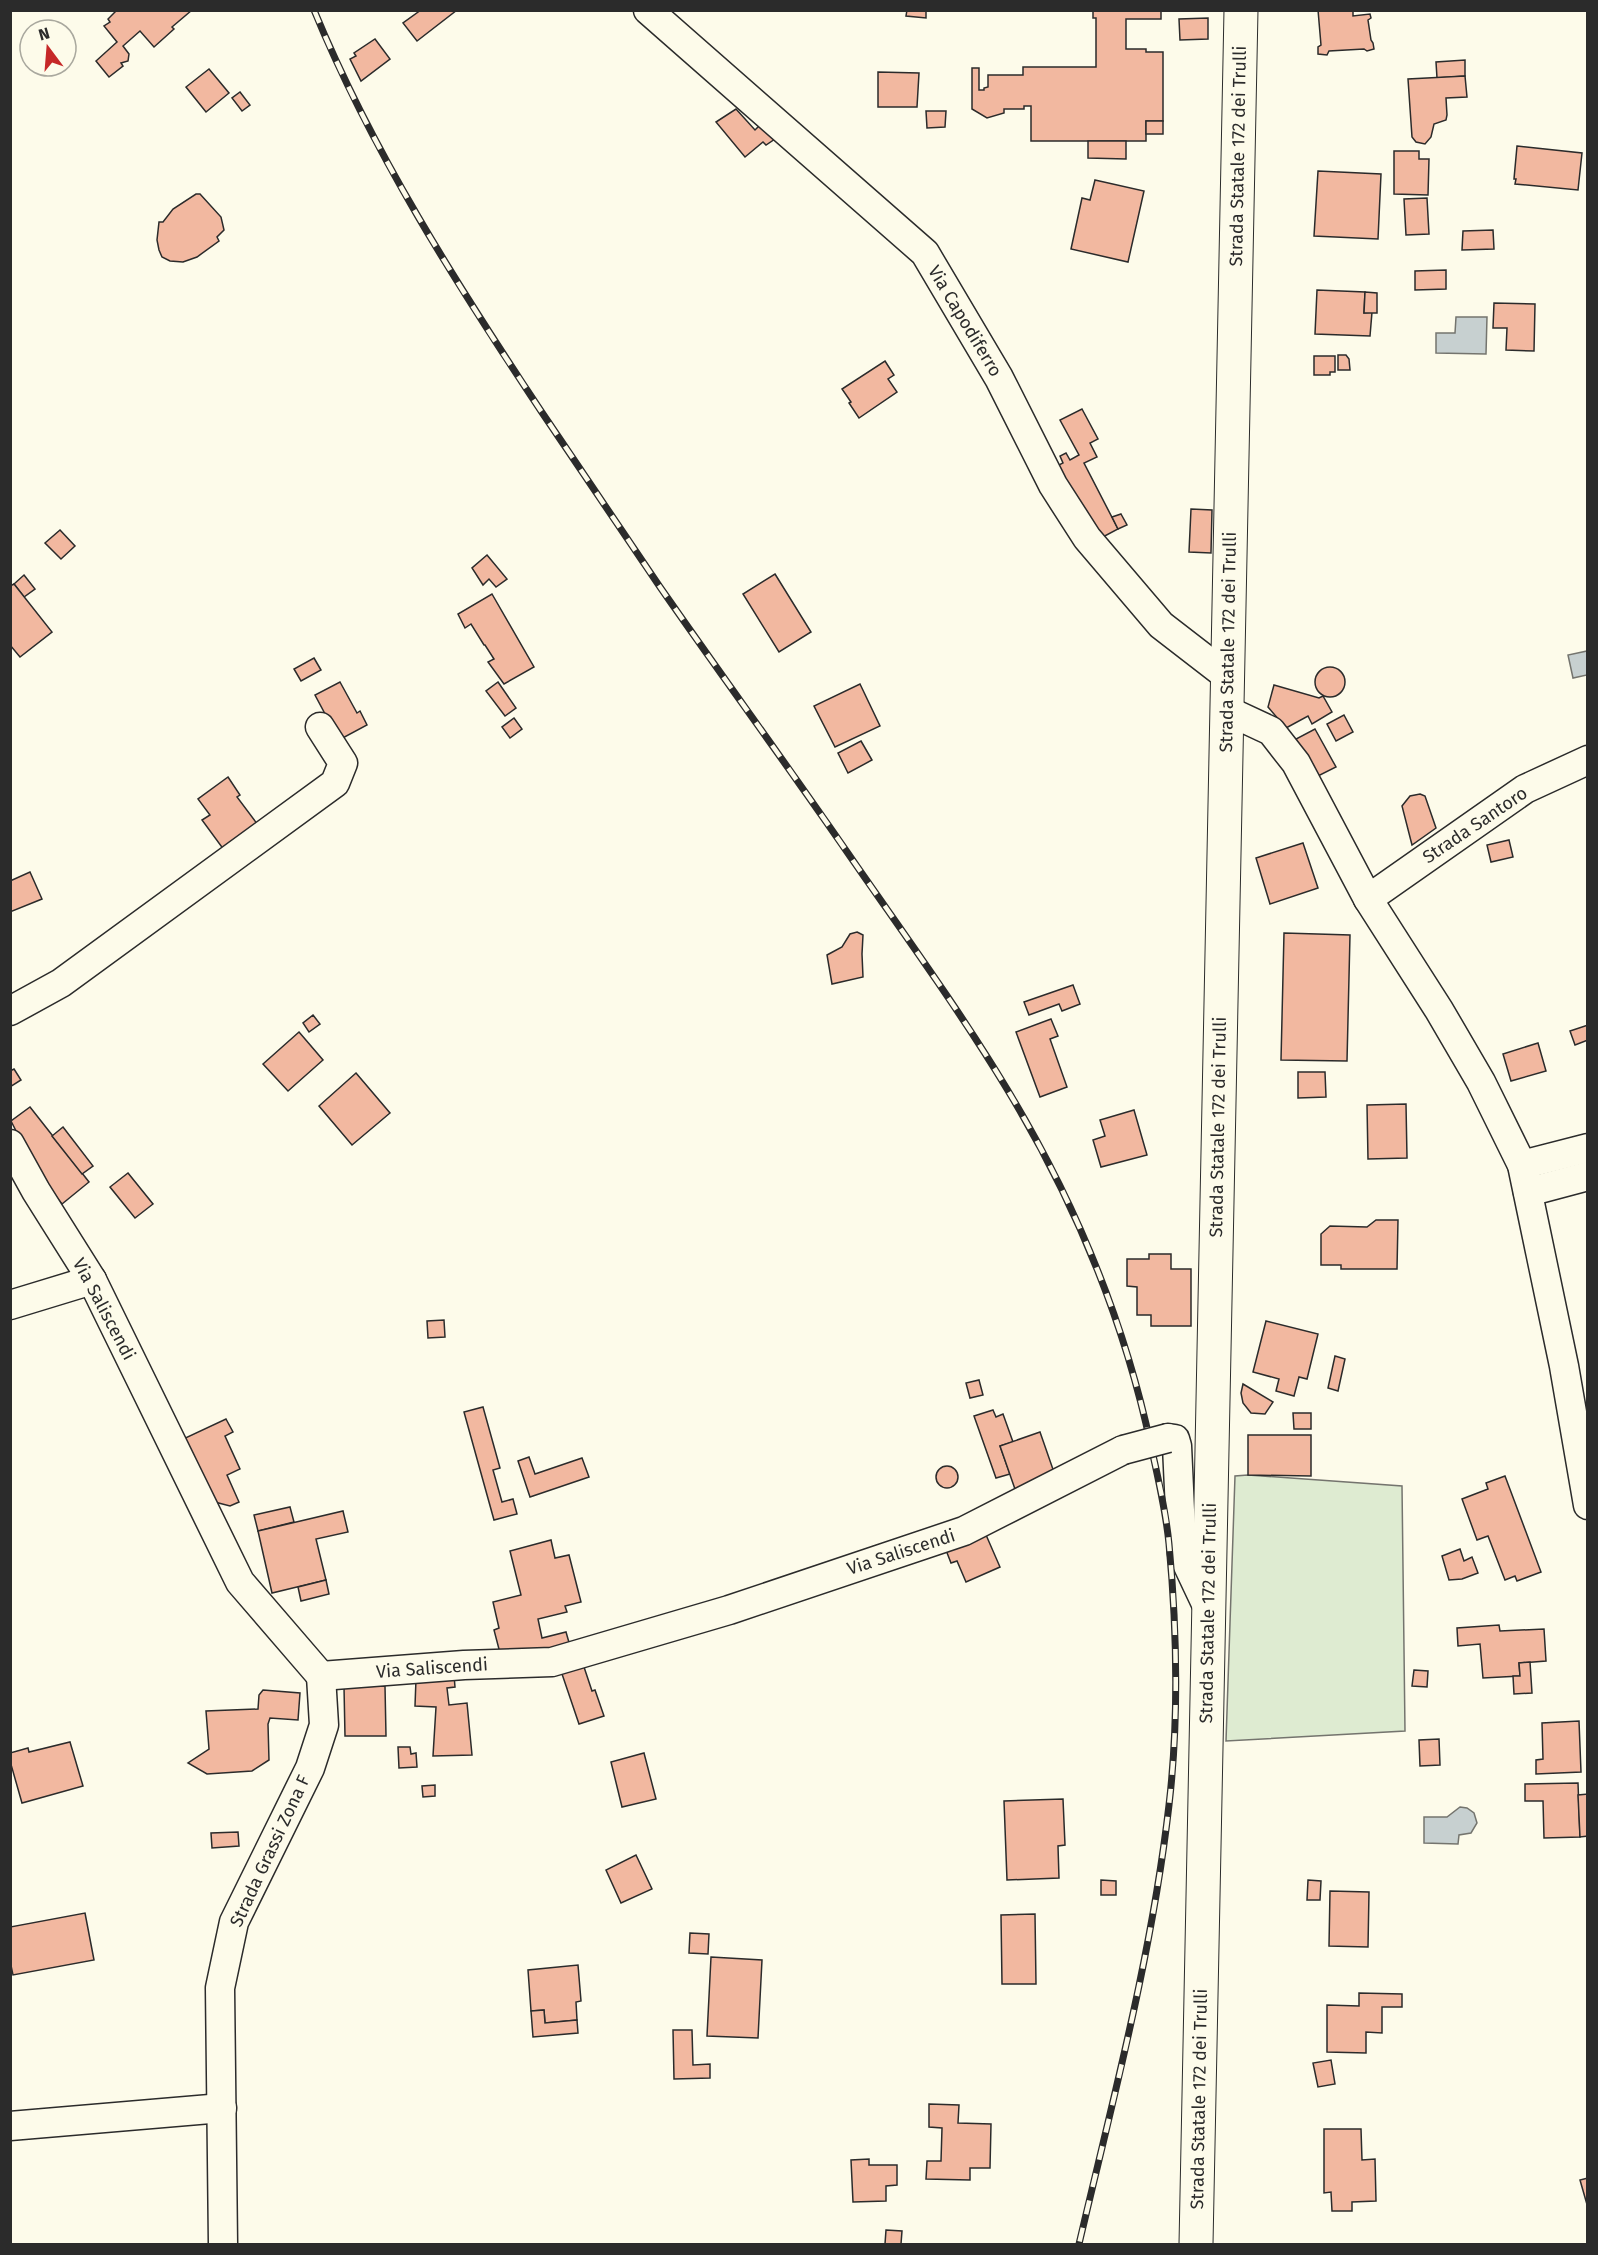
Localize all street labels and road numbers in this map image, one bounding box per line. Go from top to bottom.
street label: Strada Statale 172 dei Trulli [1225,45,1251,267]
street label: Via Capodiferro [923,261,1007,381]
street label: Strada Statale 172 dei Trulli [1215,531,1241,753]
street label: Strada Santoro [1418,782,1532,868]
street label: Strada Statale 172 dei Trulli [1205,1016,1231,1238]
street label: Via Saliscendi [68,1254,140,1364]
street label: Strada Statale 172 dei Trulli [1195,1502,1221,1724]
street label: Via Saliscendi [844,1524,958,1580]
street label: Via Saliscendi [375,1653,489,1683]
street label: Strada Grassi Zona F [225,1771,315,1930]
street label: Strada Statale 172 dei Trulli [1186,1988,1212,2210]

